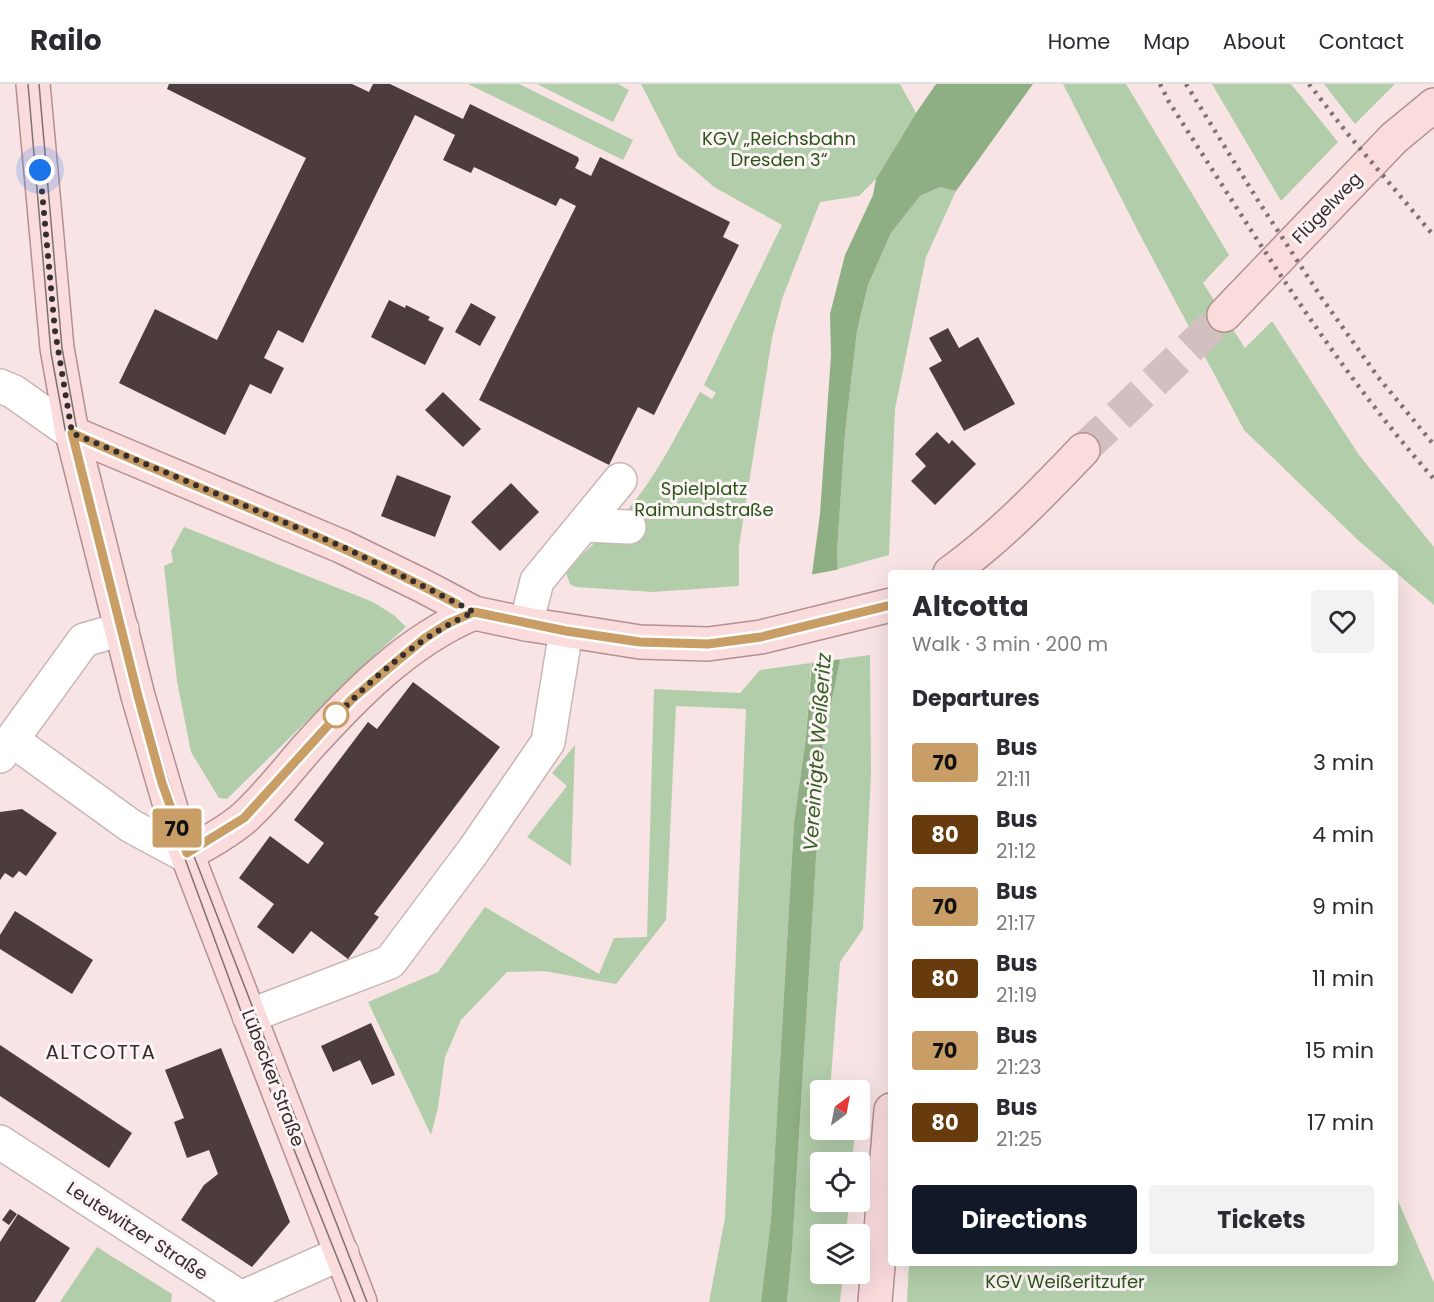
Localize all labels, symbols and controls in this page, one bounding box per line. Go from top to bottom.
text: Railo [30,21,102,60]
text: Home [1048,27,1110,56]
text: Map [1143,27,1190,56]
text: About [1223,27,1286,56]
text: Contact [1319,27,1404,56]
park label: KGV „Reichsbahn Dresden 3“ [702,126,856,172]
your location [25,155,55,185]
street label: Flügelweg [1286,166,1367,249]
park label: Spielplatz Raimundstraße [634,476,774,522]
text: Altcotta [912,587,1029,626]
button: heart [1311,590,1374,653]
text: Walk · 3 min · 200 m [912,630,1108,658]
water label: Vereinigte Weißeritz [796,651,838,852]
text: Departures [912,683,1040,714]
unlabelled marker [323,702,349,728]
text: Bus [996,732,1038,763]
text: 3 min [1313,747,1374,778]
text: 70 [933,748,957,777]
text: 21:11 [996,765,1031,793]
text: Bus [996,804,1038,835]
line badge: 70 [150,808,204,848]
text: 70 [165,814,189,843]
text: 4 min [1312,819,1374,850]
text: 80 [931,820,959,849]
text: 21:12 [996,837,1036,865]
text: Bus [996,876,1038,907]
text: 9 min [1312,891,1374,922]
text: 70 [933,892,957,921]
text: 21:17 [996,909,1035,937]
text: Bus [996,948,1038,979]
text: 11 min [1312,963,1374,994]
text: 80 [931,964,959,993]
text: 21:19 [996,981,1037,1009]
street label: Lübecker Straße [236,1006,311,1150]
text: Bus [996,1020,1038,1051]
text: 15 min [1305,1035,1374,1066]
text: 70 [933,1036,957,1065]
district label: ALTCOTTA [45,1038,157,1066]
text: 21:23 [996,1053,1041,1081]
north arrow [810,1080,870,1140]
map controls [810,1080,870,1284]
text: Bus [996,1092,1038,1123]
text: 17 min [1307,1107,1374,1138]
text: 80 [931,1108,959,1137]
text: 21:25 [996,1125,1042,1153]
button: locate [810,1152,870,1212]
street label: Leutewitzer Straße [62,1175,213,1286]
button: Directions [912,1185,1137,1254]
button: Tickets [1149,1185,1374,1254]
button: layers [810,1224,870,1284]
park label: KGV Weißeritzufer [985,1269,1145,1294]

